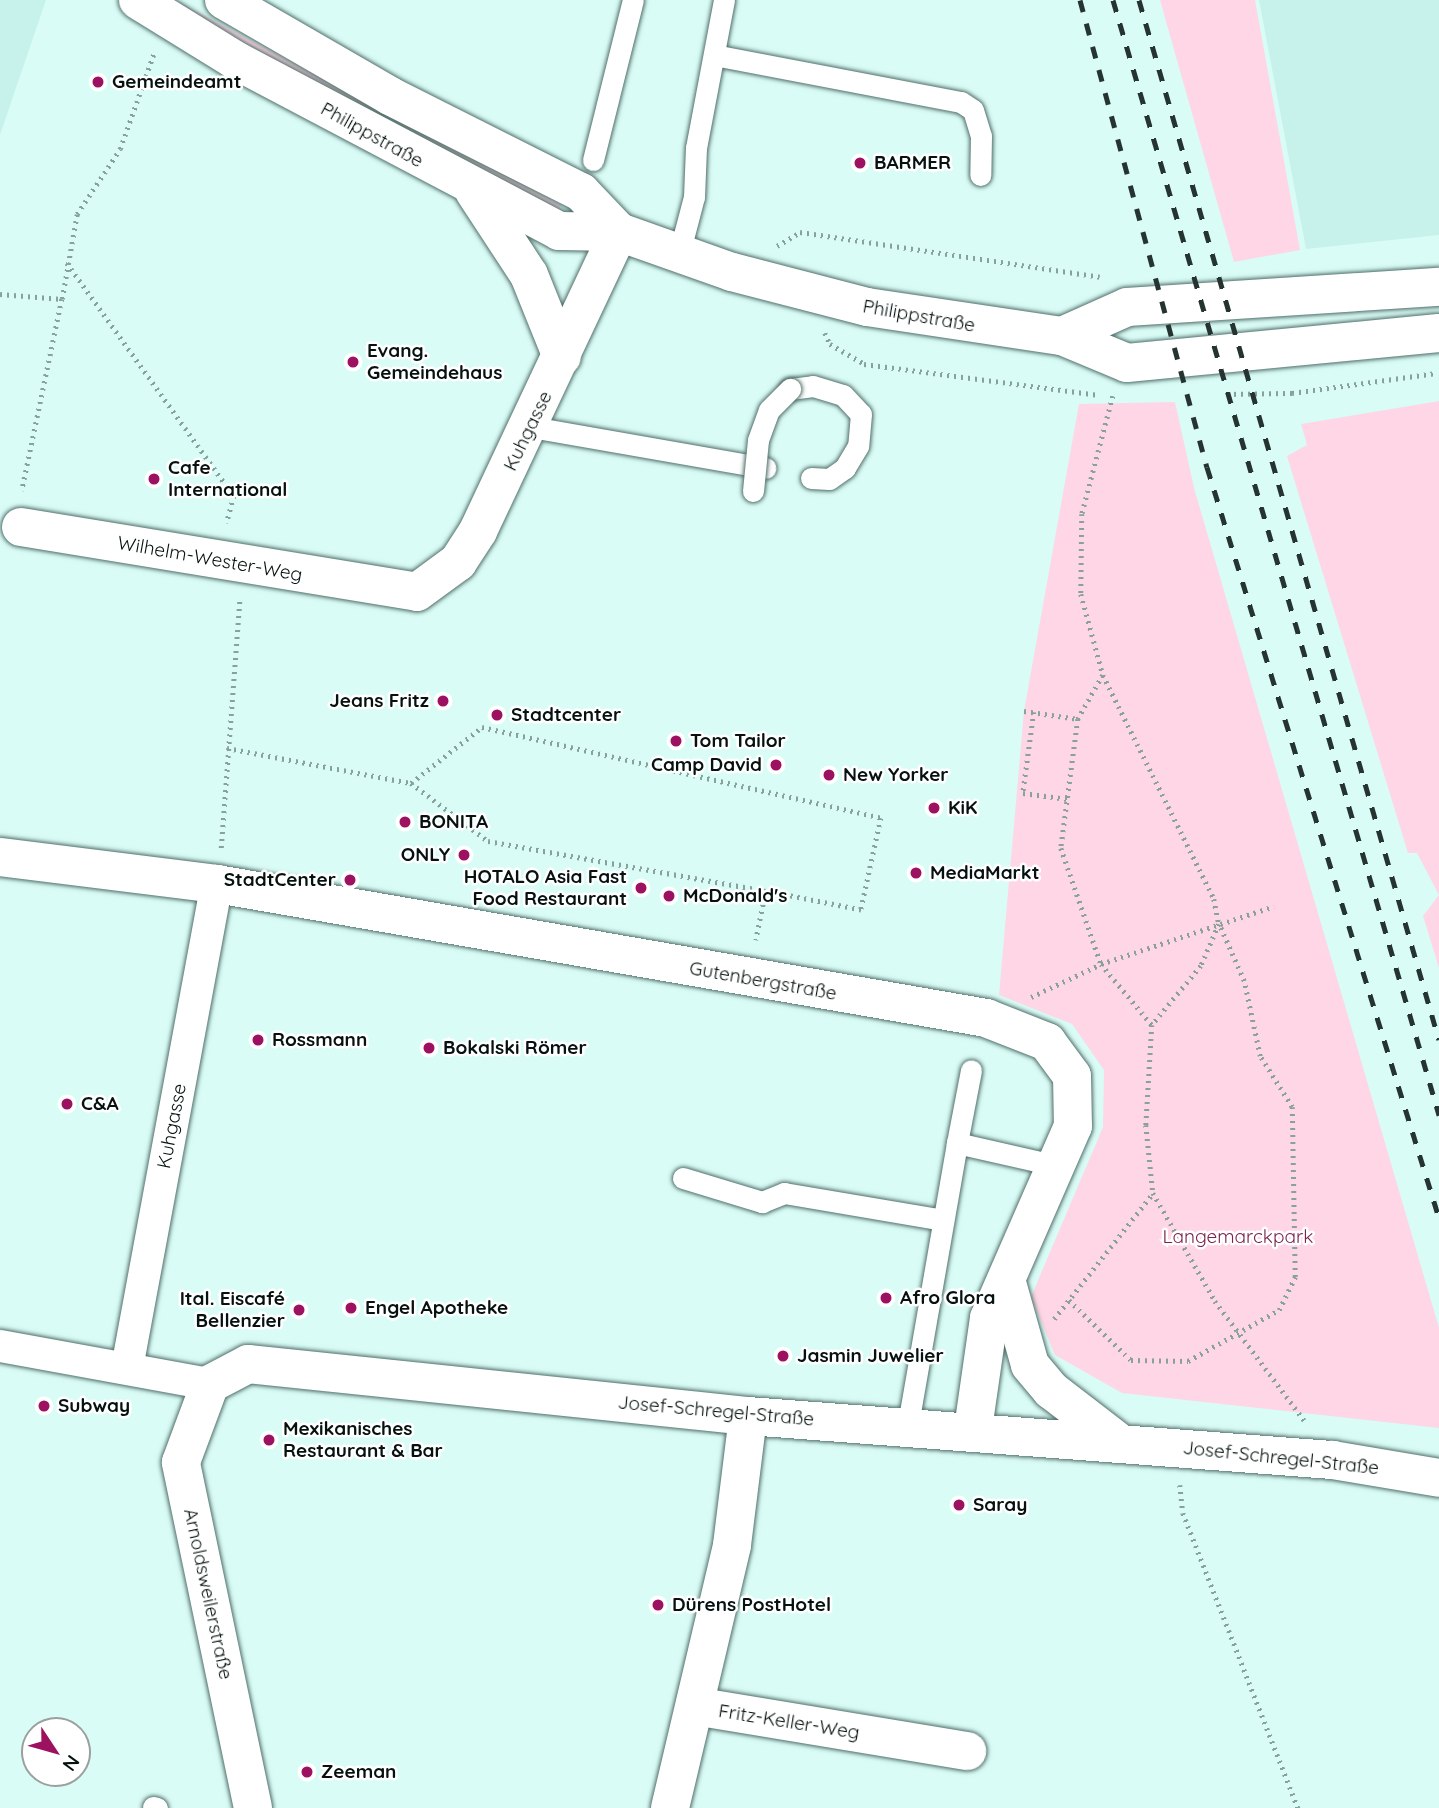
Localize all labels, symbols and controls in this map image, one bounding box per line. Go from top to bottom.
place label: Gemeindeamt [112,71,241,93]
marker: Gemeindeamt [90,74,106,90]
street label: Philippstraße [317,97,427,173]
place label: BARMER [874,152,951,174]
marker: BARMER [852,155,868,171]
street label: Philippstraße [861,295,977,337]
place label: Evang. Gemeindehaus [367,340,502,384]
marker: Evang. Gemeindehaus [345,354,361,370]
street label: Kuhgasse [499,387,557,475]
place label: Cafe International [168,457,287,501]
marker: Cafe International [146,471,162,487]
street label: Wilhelm-Wester-Weg [116,531,304,587]
place label: Jeans Fritz [329,690,429,712]
marker: Jeans Fritz [435,693,451,709]
place label: Stadtcenter [511,704,621,726]
marker: Stadtcenter [489,707,505,723]
place label: Tom Tailor [690,730,786,752]
marker: Tom Tailor [668,733,684,749]
place label: Camp David [651,754,762,776]
marker: Camp David [768,757,784,773]
place label: New Yorker [843,764,949,786]
marker: New Yorker [821,767,837,783]
place label: KiK [948,797,977,819]
marker: KiK [926,800,942,816]
place label: BONITA [419,811,488,833]
marker: BONITA [397,814,413,830]
place label: ONLY [401,844,450,866]
marker: ONLY [456,847,472,863]
place label: MediaMarkt [930,862,1039,884]
marker: MediaMarkt [908,865,924,881]
place label: HOTALO Asia Fast Food Restaurant [464,866,627,910]
place label: StadtCenter [224,869,336,891]
marker: StadtCenter [342,872,358,888]
marker: HOTALO Asia Fast Food Restaurant [633,880,649,896]
place label: McDonald's [683,885,787,907]
marker: McDonald's [661,888,677,904]
street label: Gutenbergstraße [688,957,838,1005]
place label: Rossmann [272,1029,367,1051]
marker: Rossmann [250,1032,266,1048]
place label: Bokalski Römer [443,1037,587,1059]
marker: Bokalski Römer [421,1040,437,1056]
street label: Kuhgasse [153,1082,191,1170]
place label: C&A [81,1093,119,1115]
marker: C&A [59,1096,75,1112]
park label: Langemarckpark [1162,1226,1314,1248]
place label: Afro Glora [900,1287,995,1309]
place label: Ital. Eiscafé Bellenzier [180,1288,285,1332]
marker: Afro Glora [878,1290,894,1306]
place label: Engel Apotheke [365,1297,508,1319]
marker: Engel Apotheke [343,1300,359,1316]
marker: Ital. Eiscafé Bellenzier [291,1302,307,1318]
place label: Jasmin Juwelier [797,1345,944,1367]
marker: Jasmin Juwelier [775,1348,791,1364]
street label: Josef-Schregel-Straße [617,1391,815,1431]
place label: Subway [58,1395,130,1417]
marker: Subway [36,1398,52,1414]
place label: Mexikanisches Restaurant & Bar [283,1418,443,1462]
marker: Mexikanisches Restaurant & Bar [261,1432,277,1448]
street label: Josef-Schregel-Straße [1182,1436,1380,1480]
place label: Saray [973,1494,1027,1516]
marker: Saray [951,1497,967,1513]
street label: Arnoldsweilerstraße [179,1506,237,1682]
place label: Dürens PostHotel [672,1594,831,1616]
marker: Dürens PostHotel [650,1597,666,1613]
street label: Fritz-Keller-Weg [717,1700,861,1744]
north arrow [21,1717,91,1787]
text: N [58,1750,85,1776]
place label: Zeeman [321,1761,396,1783]
marker: Zeeman [299,1764,315,1780]

